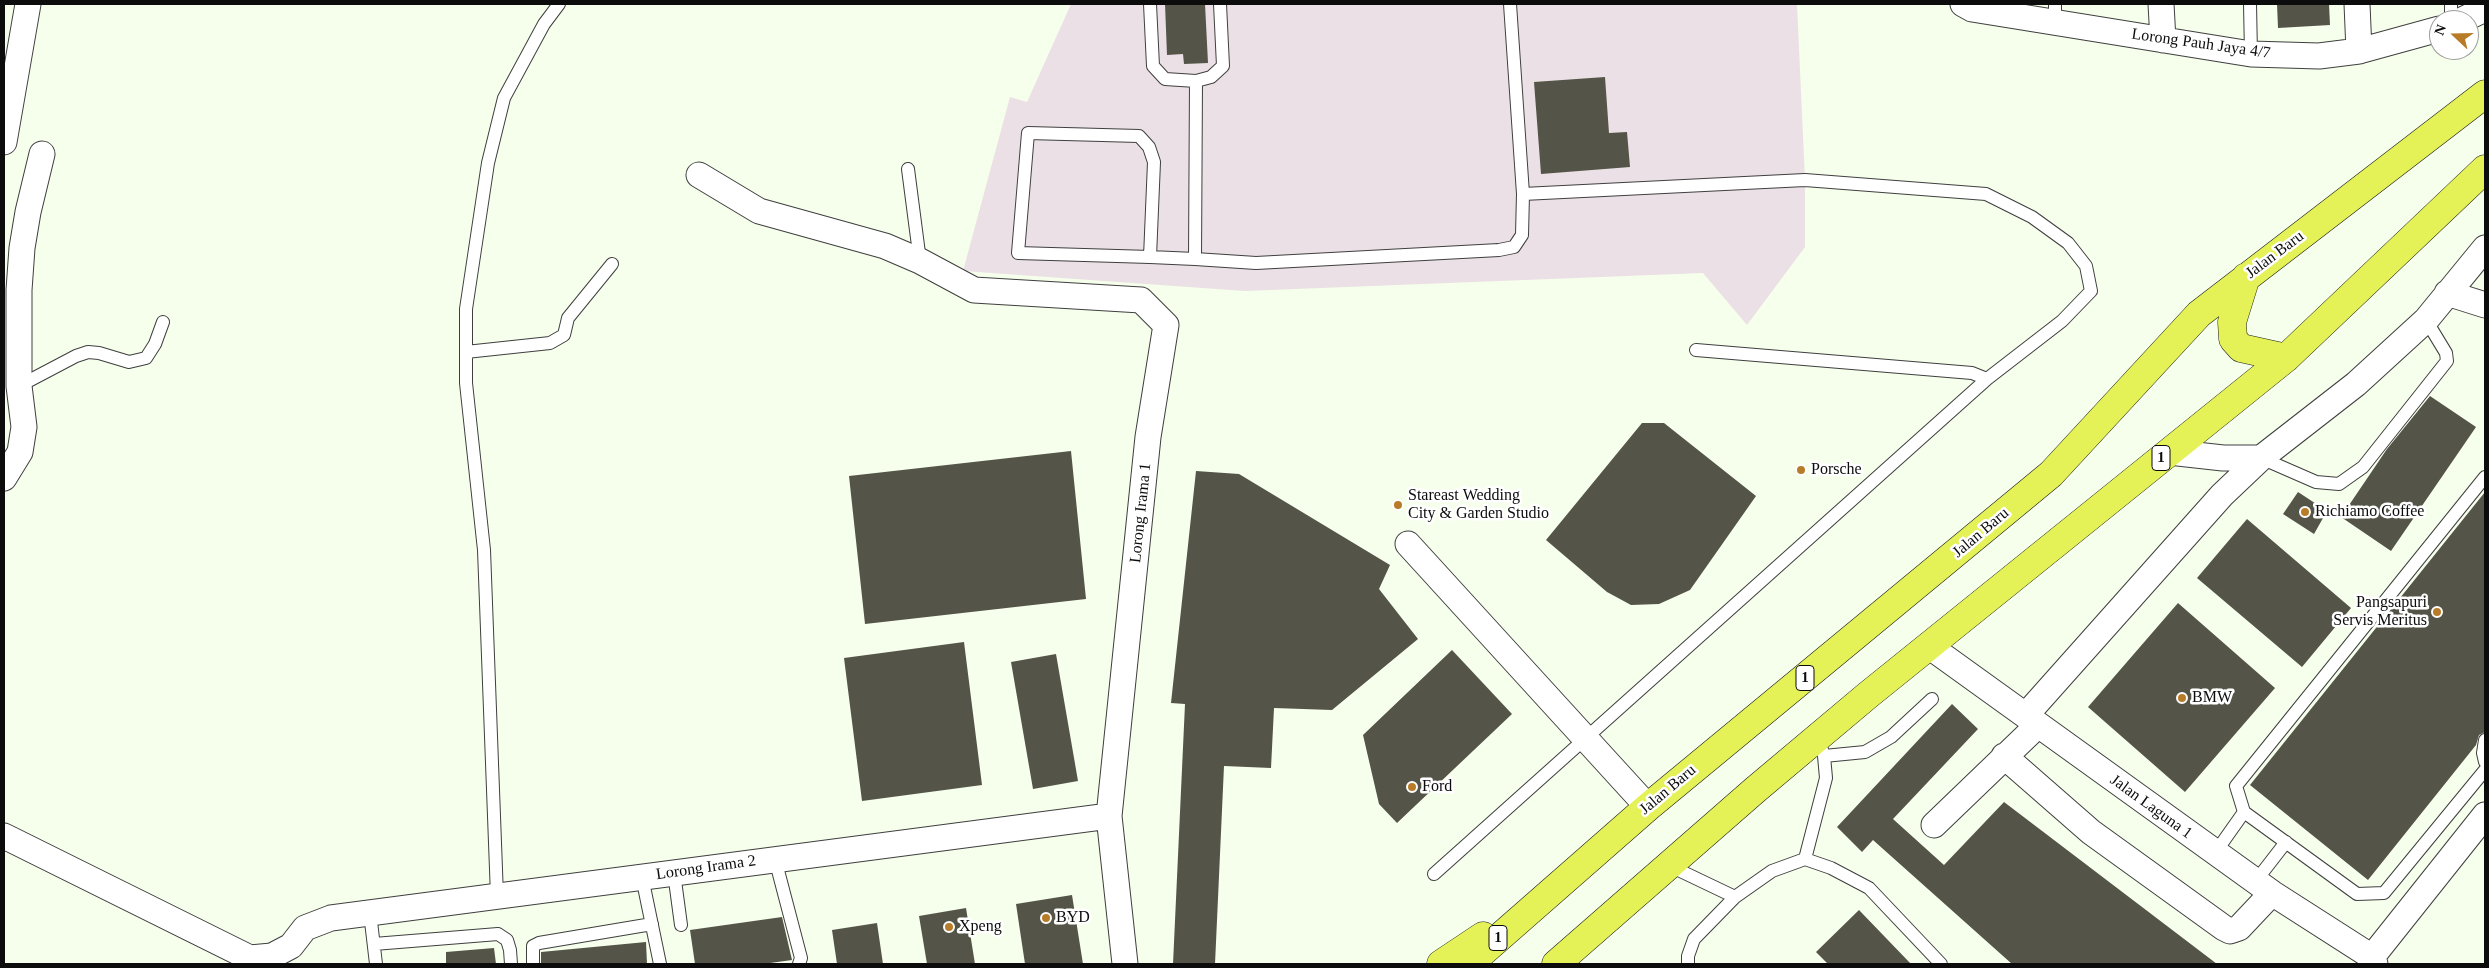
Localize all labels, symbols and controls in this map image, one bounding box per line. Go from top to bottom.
north arrow [2429,10,2479,60]
text: N [2432,22,2449,37]
street label: Lorong Pauh Jaya 4/7 [2130,25,2272,63]
street label: Jalan Baru [2242,227,2308,283]
road number: 1 [2152,446,2170,470]
place label: Porsche [1811,460,1862,480]
street label: Lorong Irama 1 [1126,462,1156,564]
marker: Porsche [1795,464,1807,476]
place label: Stareast Wedding City & Garden Studio [1408,486,1549,524]
marker: Stareast Wedding City & Garden Studio [1392,499,1404,511]
place label: Richiamo Coffee [2315,502,2424,522]
street label: Jalan Baru [1949,504,2013,562]
marker: Richiamo Coffee [2299,506,2311,518]
place label: Pangsapuri Servis Meritus [2333,593,2427,631]
marker: Pangsapuri Servis Meritus [2431,606,2443,618]
road number: 1 [1796,666,1814,690]
place label: BMW [2192,688,2232,708]
marker: BMW [2176,692,2188,704]
street label: Jalan Baru [1636,761,1700,819]
street label: Jalan Laguna 1 [2106,771,2196,843]
place label: Ford [1422,777,1452,797]
marker: Ford [1406,781,1418,793]
street label: Lorong Irama 2 [655,852,757,884]
place label: BYD [1056,908,1090,928]
marker: BYD [1040,912,1052,924]
place label: Xpeng [959,917,1002,937]
marker: Xpeng [943,921,955,933]
road number: 1 [1489,926,1507,950]

